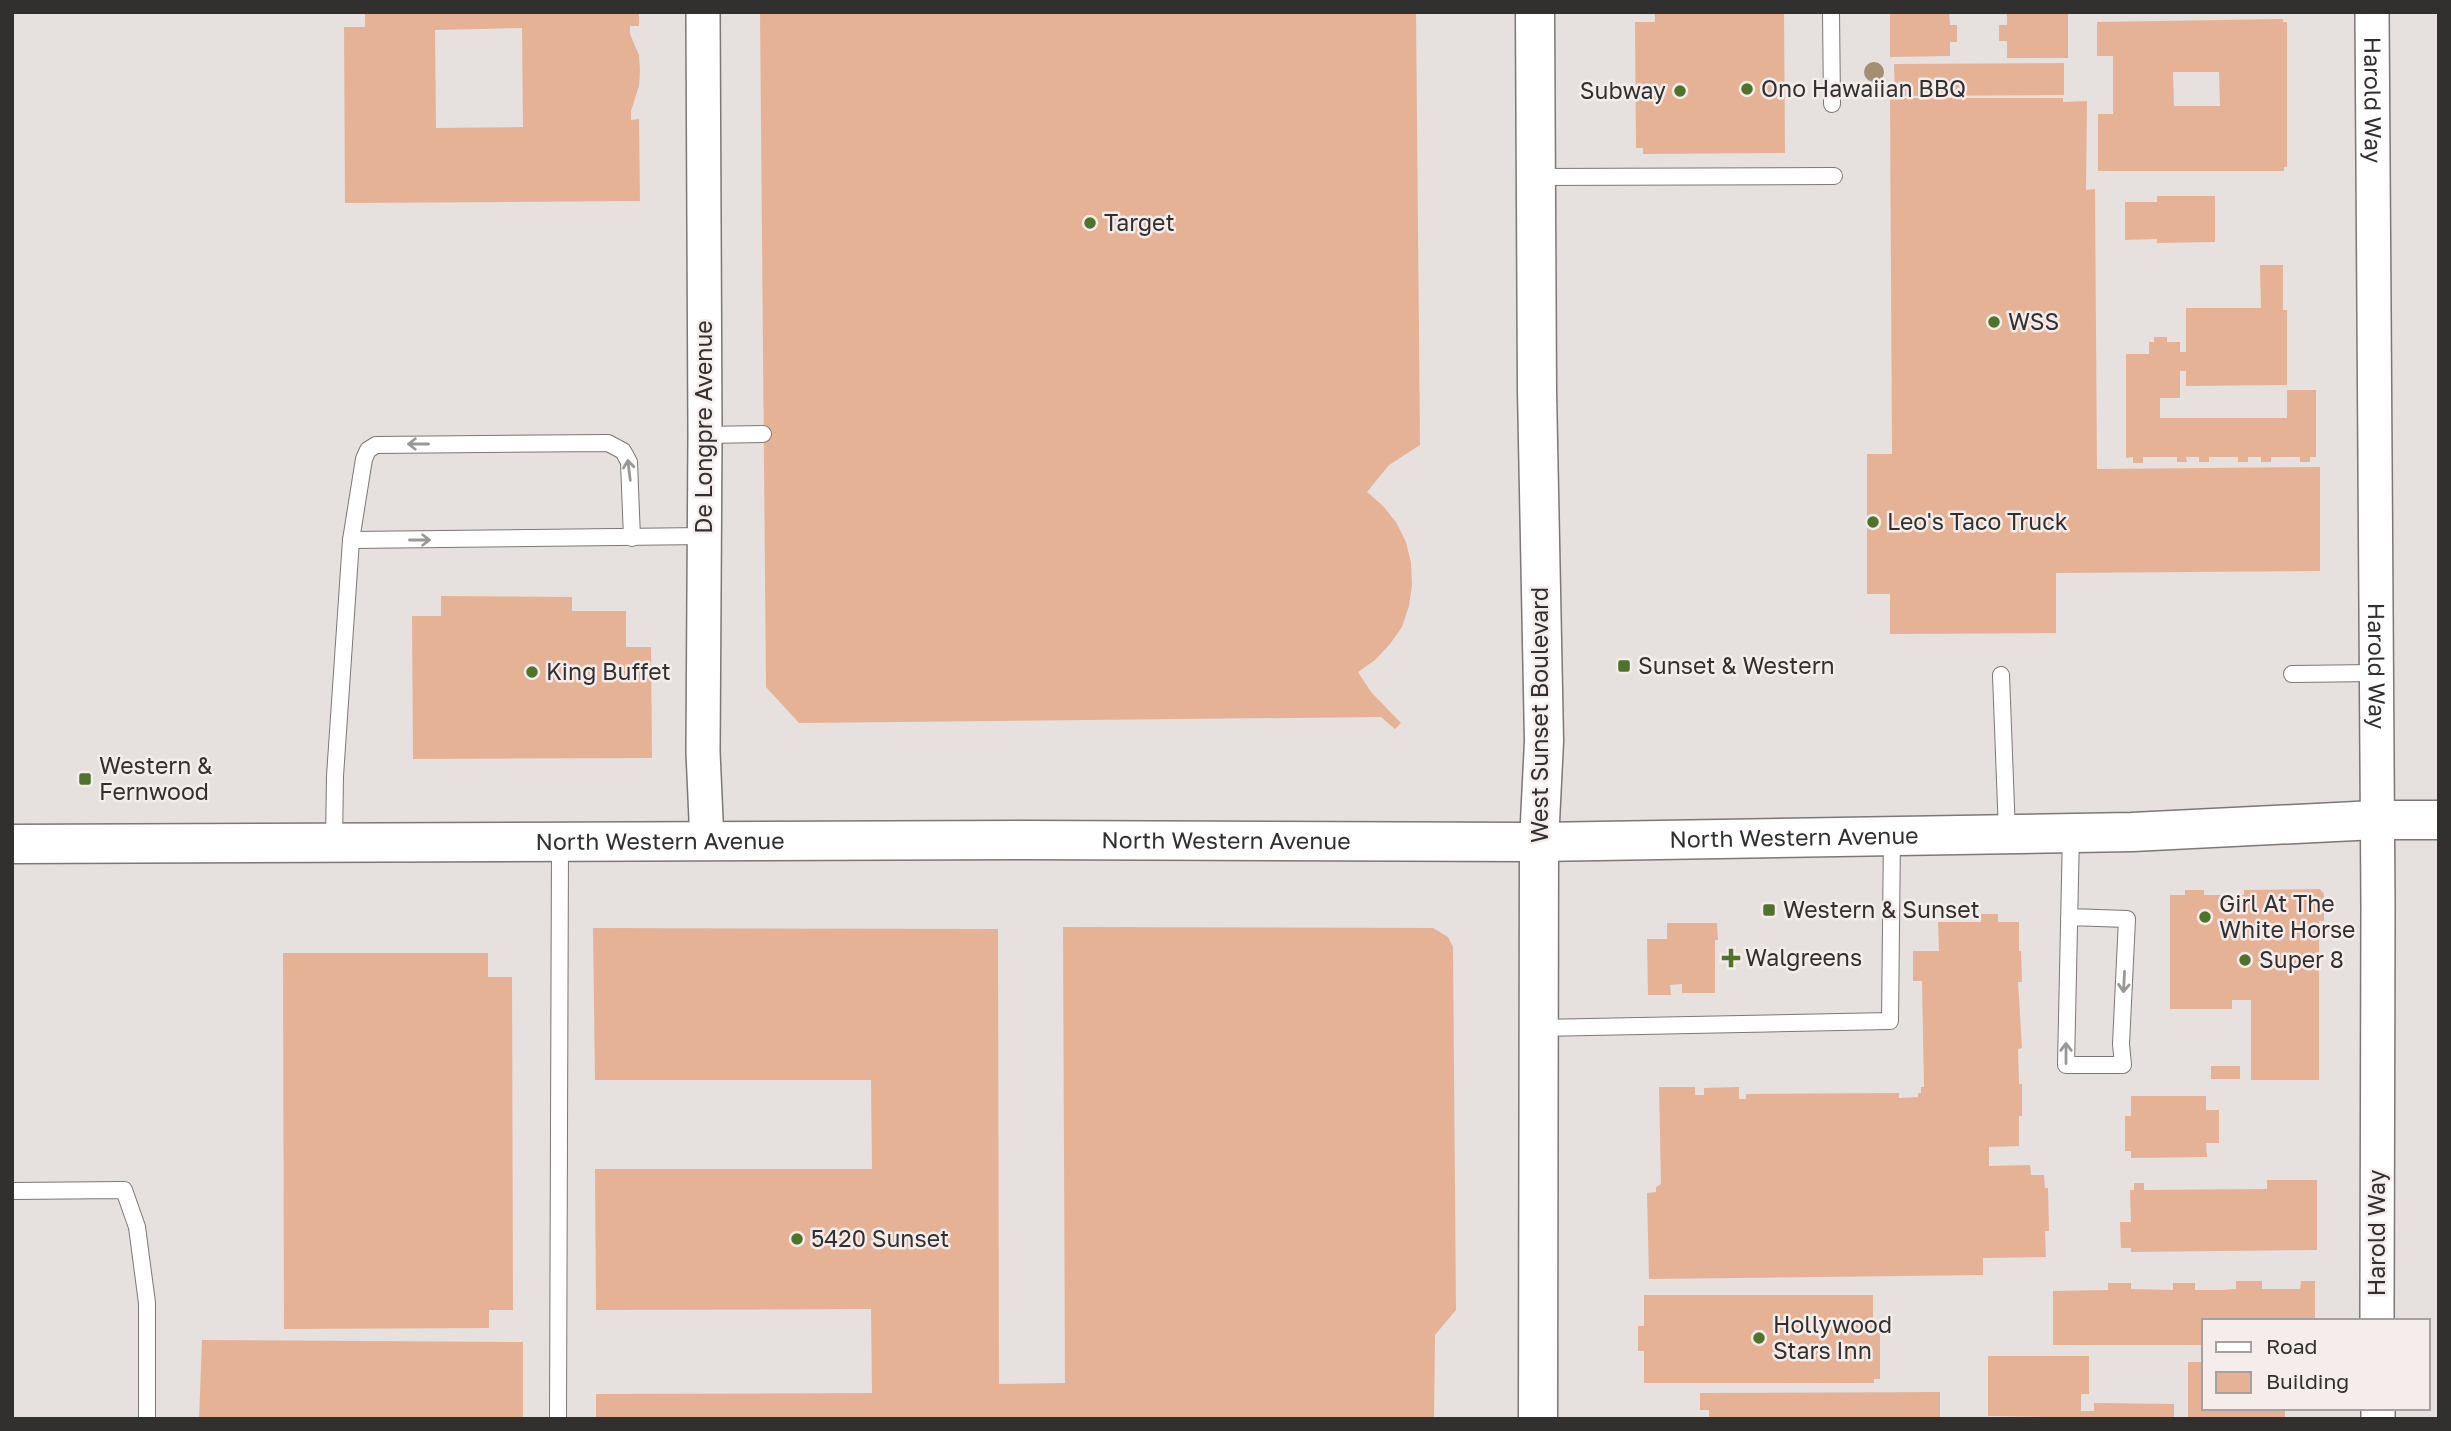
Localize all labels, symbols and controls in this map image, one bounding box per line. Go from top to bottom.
street label: Harold Way [2359,37,2388,164]
place label: Ono Hawaiian BBQ [1761,74,1966,102]
place label: Subway [1580,76,1666,104]
marker: Ono Hawaiian BBQ [1739,81,1755,97]
marker: Subway [1672,83,1688,99]
place label: Target [1104,208,1175,236]
marker: Target [1082,215,1098,231]
place label: WSS [2008,307,2059,335]
marker: WSS [1986,314,2002,330]
street label: De Longpre Avenue [689,320,717,534]
one-way arrow [407,437,430,451]
one-way arrow [622,459,635,482]
place label: Leo's Taco Truck [1887,507,2068,535]
marker: Leo's Taco Truck [1865,514,1881,530]
one-way arrow [408,533,431,547]
street label: West Sunset Boulevard [1525,587,1553,843]
street label: Harold Way [2363,603,2392,730]
place label: Sunset & Western [1638,651,1835,679]
place label: King Buffet [546,657,671,685]
marker: Sunset & Western [1616,658,1632,674]
marker: King Buffet [524,664,540,680]
place label: Western & Fernwood [99,751,213,805]
marker: Western & Fernwood [77,771,93,787]
street label: North Western Avenue [1669,821,1919,853]
street label: North Western Avenue [1101,825,1351,854]
street label: North Western Avenue [535,826,785,855]
place label: Girl At The White Horse [2219,889,2355,943]
place label: Western & Sunset [1783,895,1980,923]
marker: Western & Sunset [1761,902,1777,918]
marker: Girl At The White Horse [2197,909,2213,925]
place label: Walgreens [1745,943,1862,971]
place label: Super 8 [2259,945,2344,973]
marker: Walgreens [1723,950,1739,966]
marker: Super 8 [2237,952,2253,968]
one-way arrow [2117,970,2130,993]
one-way arrow [2060,1042,2073,1065]
street label: Harold Way [2362,1170,2390,1296]
place label: 5420 Sunset [811,1224,949,1252]
marker: 5420 Sunset [789,1231,805,1247]
place label: Hollywood Stars Inn [1773,1310,1892,1364]
legend [2202,1319,2430,1410]
marker: Hollywood Stars Inn [1751,1330,1767,1346]
text: Road [2266,1333,2317,1359]
text: Building [2266,1368,2349,1394]

